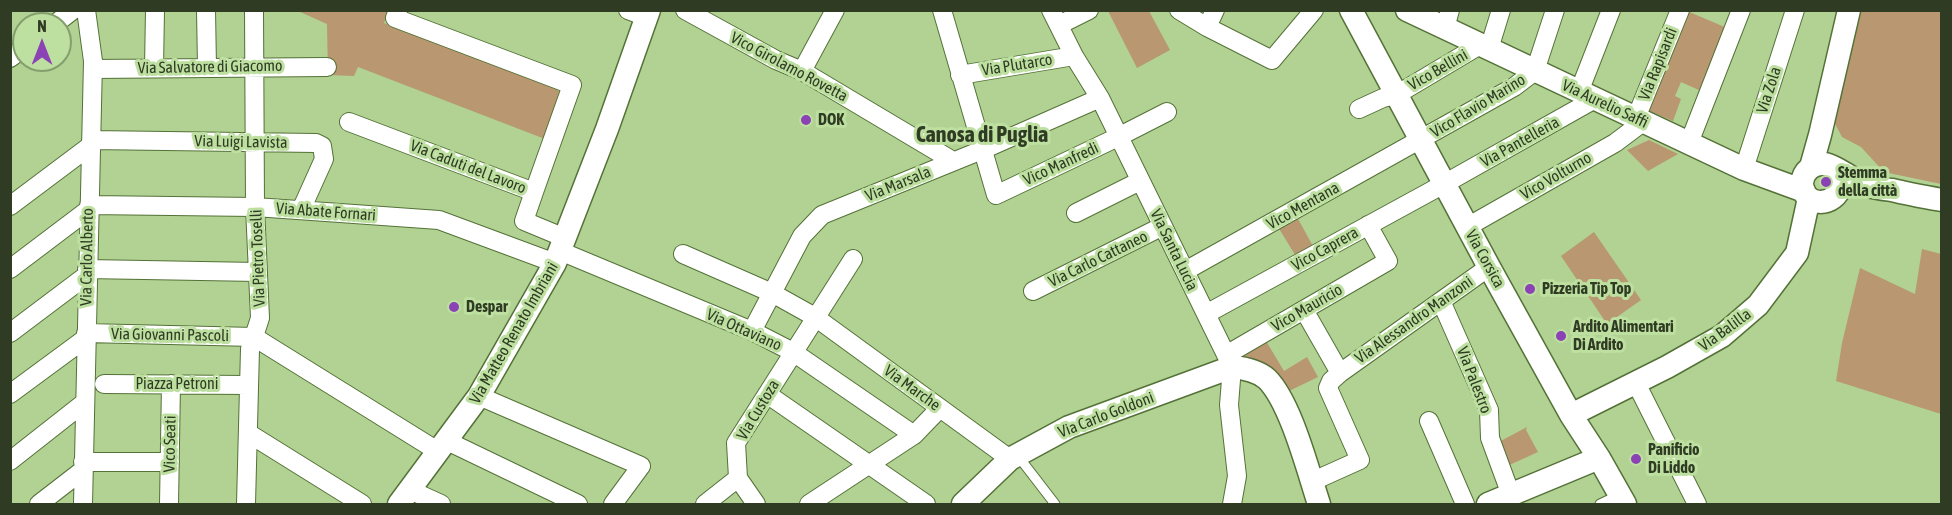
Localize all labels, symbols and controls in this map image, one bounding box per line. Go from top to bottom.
north arrow [12,12,72,72]
text: N [37,17,47,35]
street label: Via Rapisardi [1635,25,1681,103]
street label: Vico Girolamo Rovetta [727,28,851,106]
street label: Vico Bellini [1405,45,1471,95]
street label: Via Plutarco [980,50,1054,80]
street label: Via Salvatore di Giacomo [137,56,283,78]
street label: Via Zola [1753,64,1785,116]
street label: Vico Flavio Marino [1427,70,1529,142]
street label: Via Aurelio Saffi [1559,76,1651,132]
place label: DOK [818,110,844,130]
marker: DOK [799,113,813,127]
street label: Via Pantelleria [1477,113,1563,171]
district label: Canosa di Puglia [916,122,1048,148]
street label: Via Luigi Lavista [194,132,288,152]
street label: Via Caduti del Lavoro [407,136,529,198]
street label: Vico Manfredi [1020,138,1102,190]
street label: Vico Volturno [1517,148,1595,204]
street label: Via Marsala [863,162,933,206]
place label: Stemma della città [1838,163,1897,201]
marker: Stemma della città [1819,175,1833,189]
street label: Vico Mentana [1263,178,1343,234]
street label: Via Abate Fornari [276,199,376,225]
street label: Via Santa Lucia [1146,206,1202,294]
street label: Via Carlo Alberto [77,208,97,306]
street label: Via Pietro Toselli [247,209,269,307]
street label: Vico Caprera [1288,223,1362,275]
street label: Via Carlo Cattaneo [1045,227,1151,291]
street label: Via Corsica [1461,227,1509,291]
street label: Via Matteo Renato Imbriani [466,259,562,407]
street label: Via Alessandro Manzoni [1351,272,1477,368]
place label: Pizzeria Tip Top [1542,279,1631,299]
street label: Vico Mauricio [1268,280,1346,336]
marker: Pizzeria Tip Top [1523,282,1537,296]
place label: Despar [466,297,508,317]
marker: Despar [447,300,461,314]
street label: Via Ottaviano [703,305,785,355]
street label: Via Balilla [1695,305,1755,355]
place label: Ardito Alimentari Di Ardito [1573,317,1674,355]
street label: Via Giovanni Pascoli [111,324,229,346]
marker: Ardito Alimentari Di Ardito [1554,329,1568,343]
street label: Via Palestro [1453,344,1495,416]
street label: Via Marche [880,361,944,415]
street label: Piazza Petroni [135,374,219,394]
street label: Via Custoza [733,376,783,444]
street label: Via Carlo Goldoni [1055,388,1157,442]
street label: Vico Seati [160,415,180,473]
place label: Panificio Di Liddo [1648,440,1700,478]
marker: Panificio Di Liddo [1629,452,1643,466]

